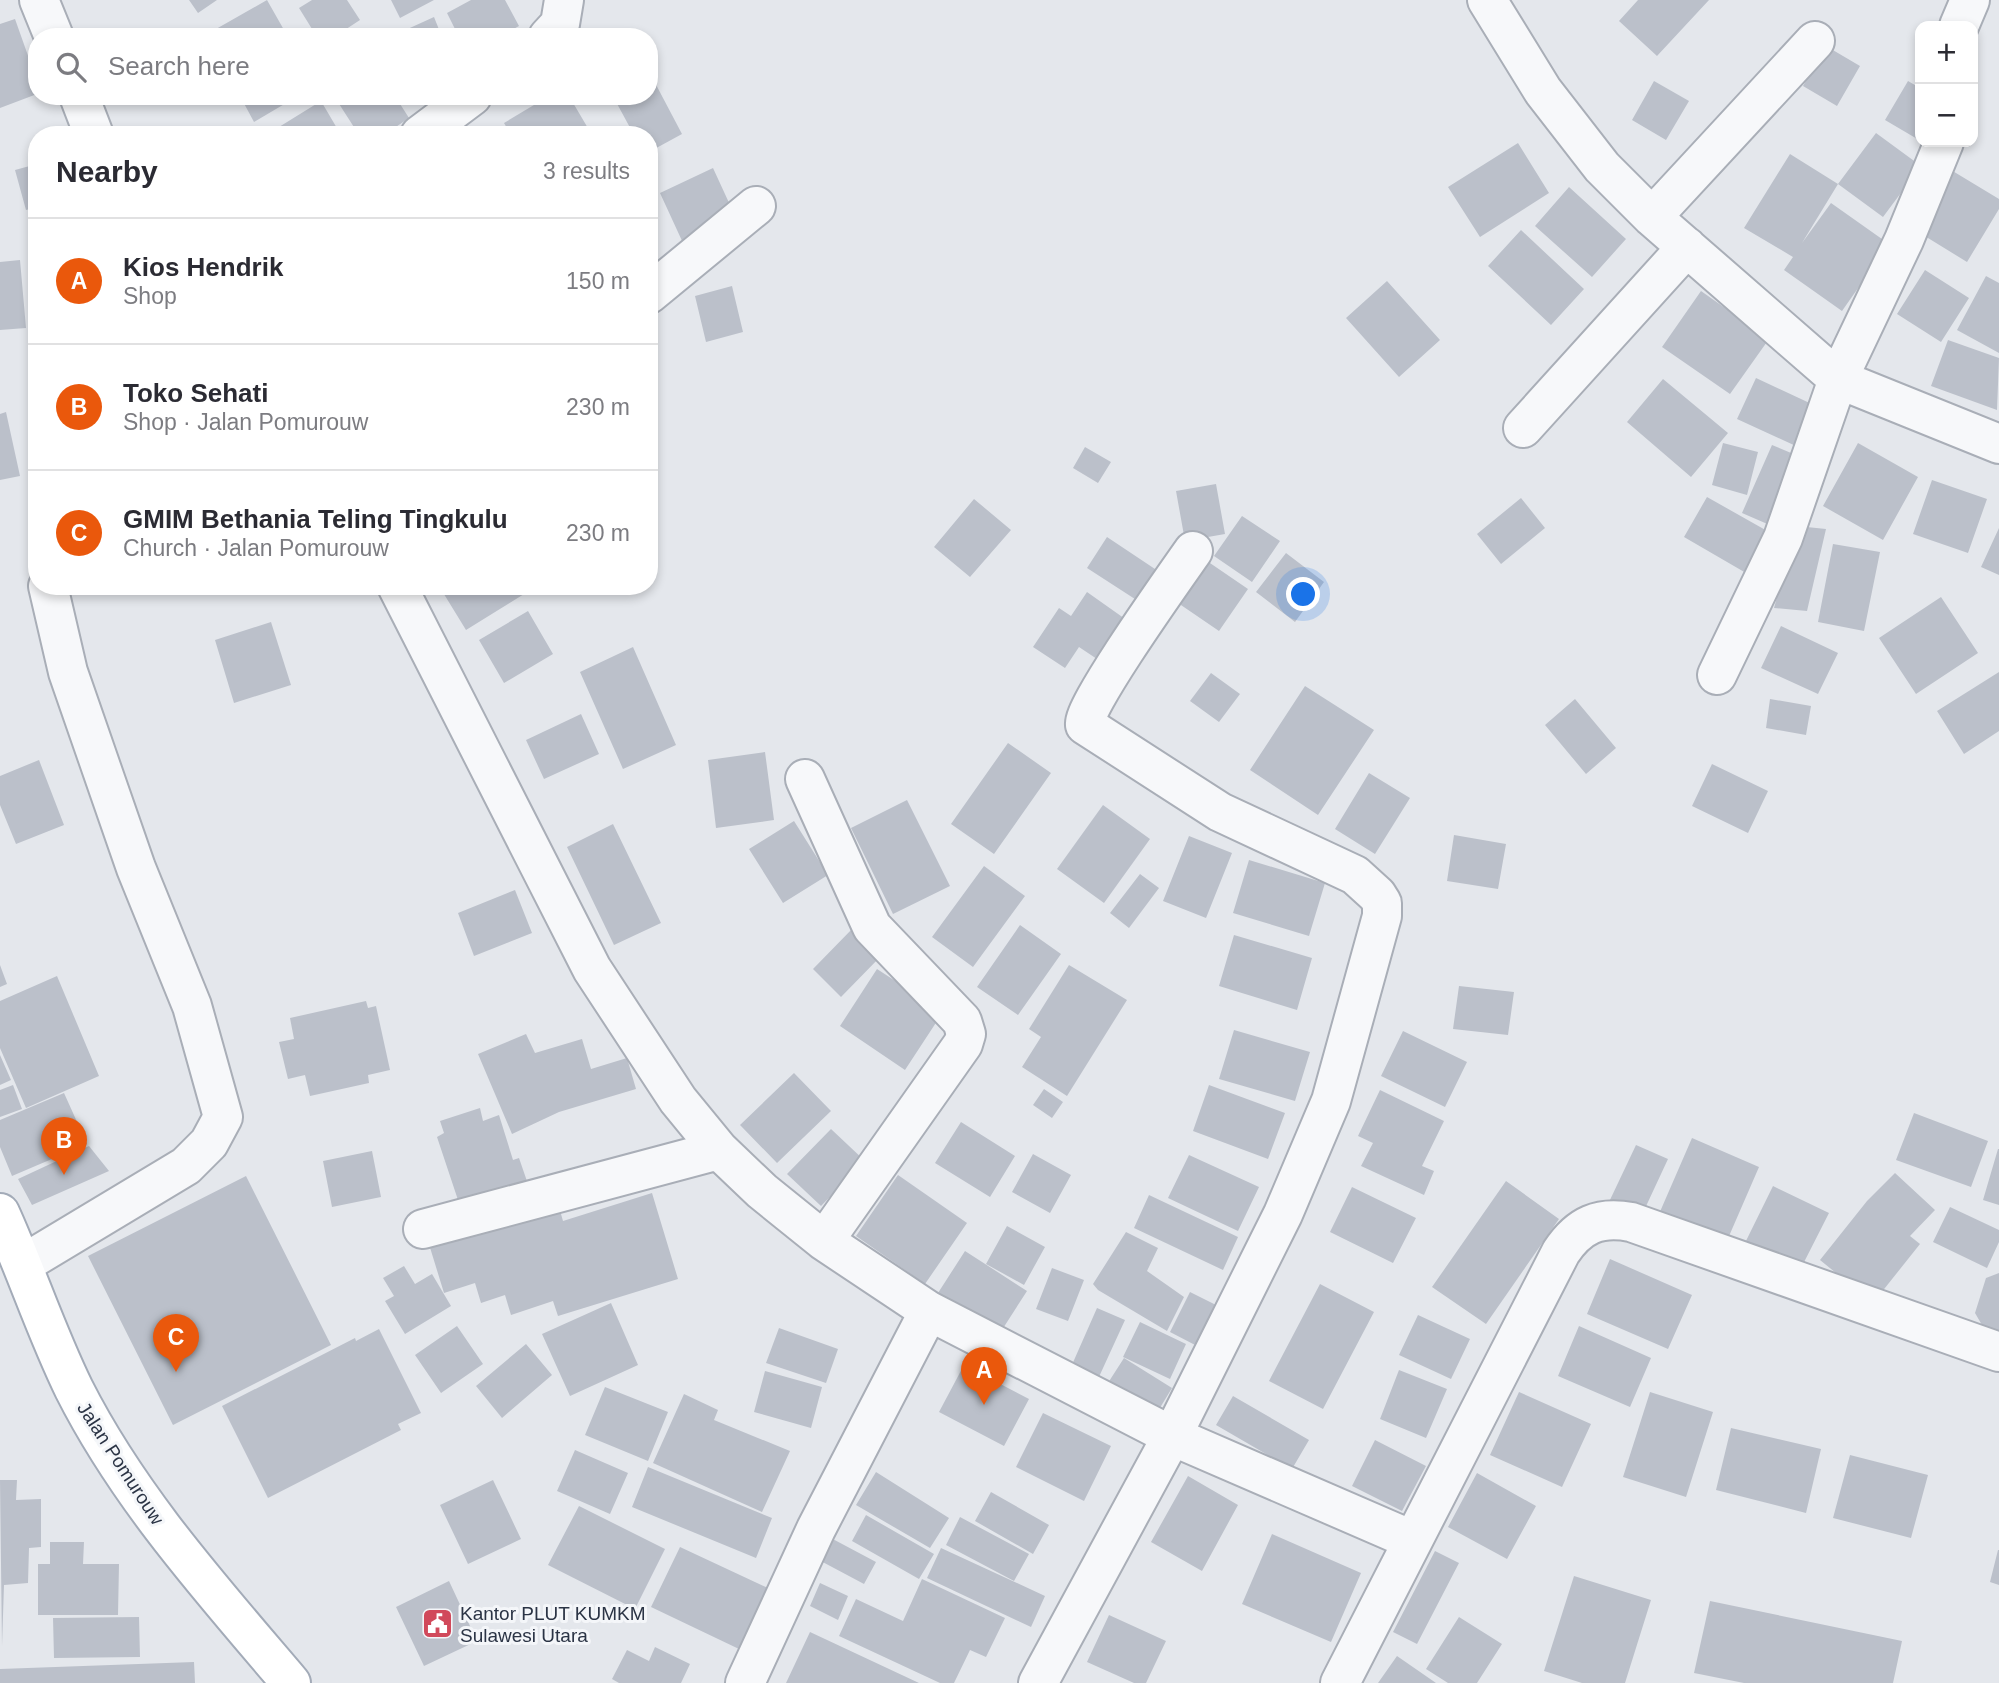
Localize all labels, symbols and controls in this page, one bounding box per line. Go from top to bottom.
map controls [1915,21,1978,147]
button: + [1915,21,1978,84]
search box [28,28,658,105]
icon: search [52,48,90,86]
text: Search here [108,51,250,81]
button: − [1915,84,1978,147]
text: Nearby [56,155,158,188]
text: 3 results [543,158,630,184]
text: Kios Hendrik [123,252,283,282]
text: A [71,268,87,294]
text: 150 m [566,268,630,294]
text: Shop [123,283,177,309]
text: Toko Sehati [123,378,268,408]
text: B [71,394,87,420]
text: 230 m [566,394,630,420]
text: Shop · Jalan Pomurouw [123,409,368,435]
text: GMIM Bethania Teling Tingkulu [123,504,508,534]
text: C [71,520,87,546]
text: 230 m [566,520,630,546]
text: Church · Jalan Pomurouw [123,535,389,561]
your location [1286,577,1320,611]
pin: B [41,1117,87,1175]
pin: C [153,1314,199,1372]
pin: A [961,1347,1007,1405]
street label: Jalan Pomurouw [73,1398,168,1529]
place label: Kantor PLUT KUMKM Sulawesi Utara [460,1603,645,1646]
public building icon: Kantor PLUT KUMKM Sulawesi Utara [420,1607,454,1641]

